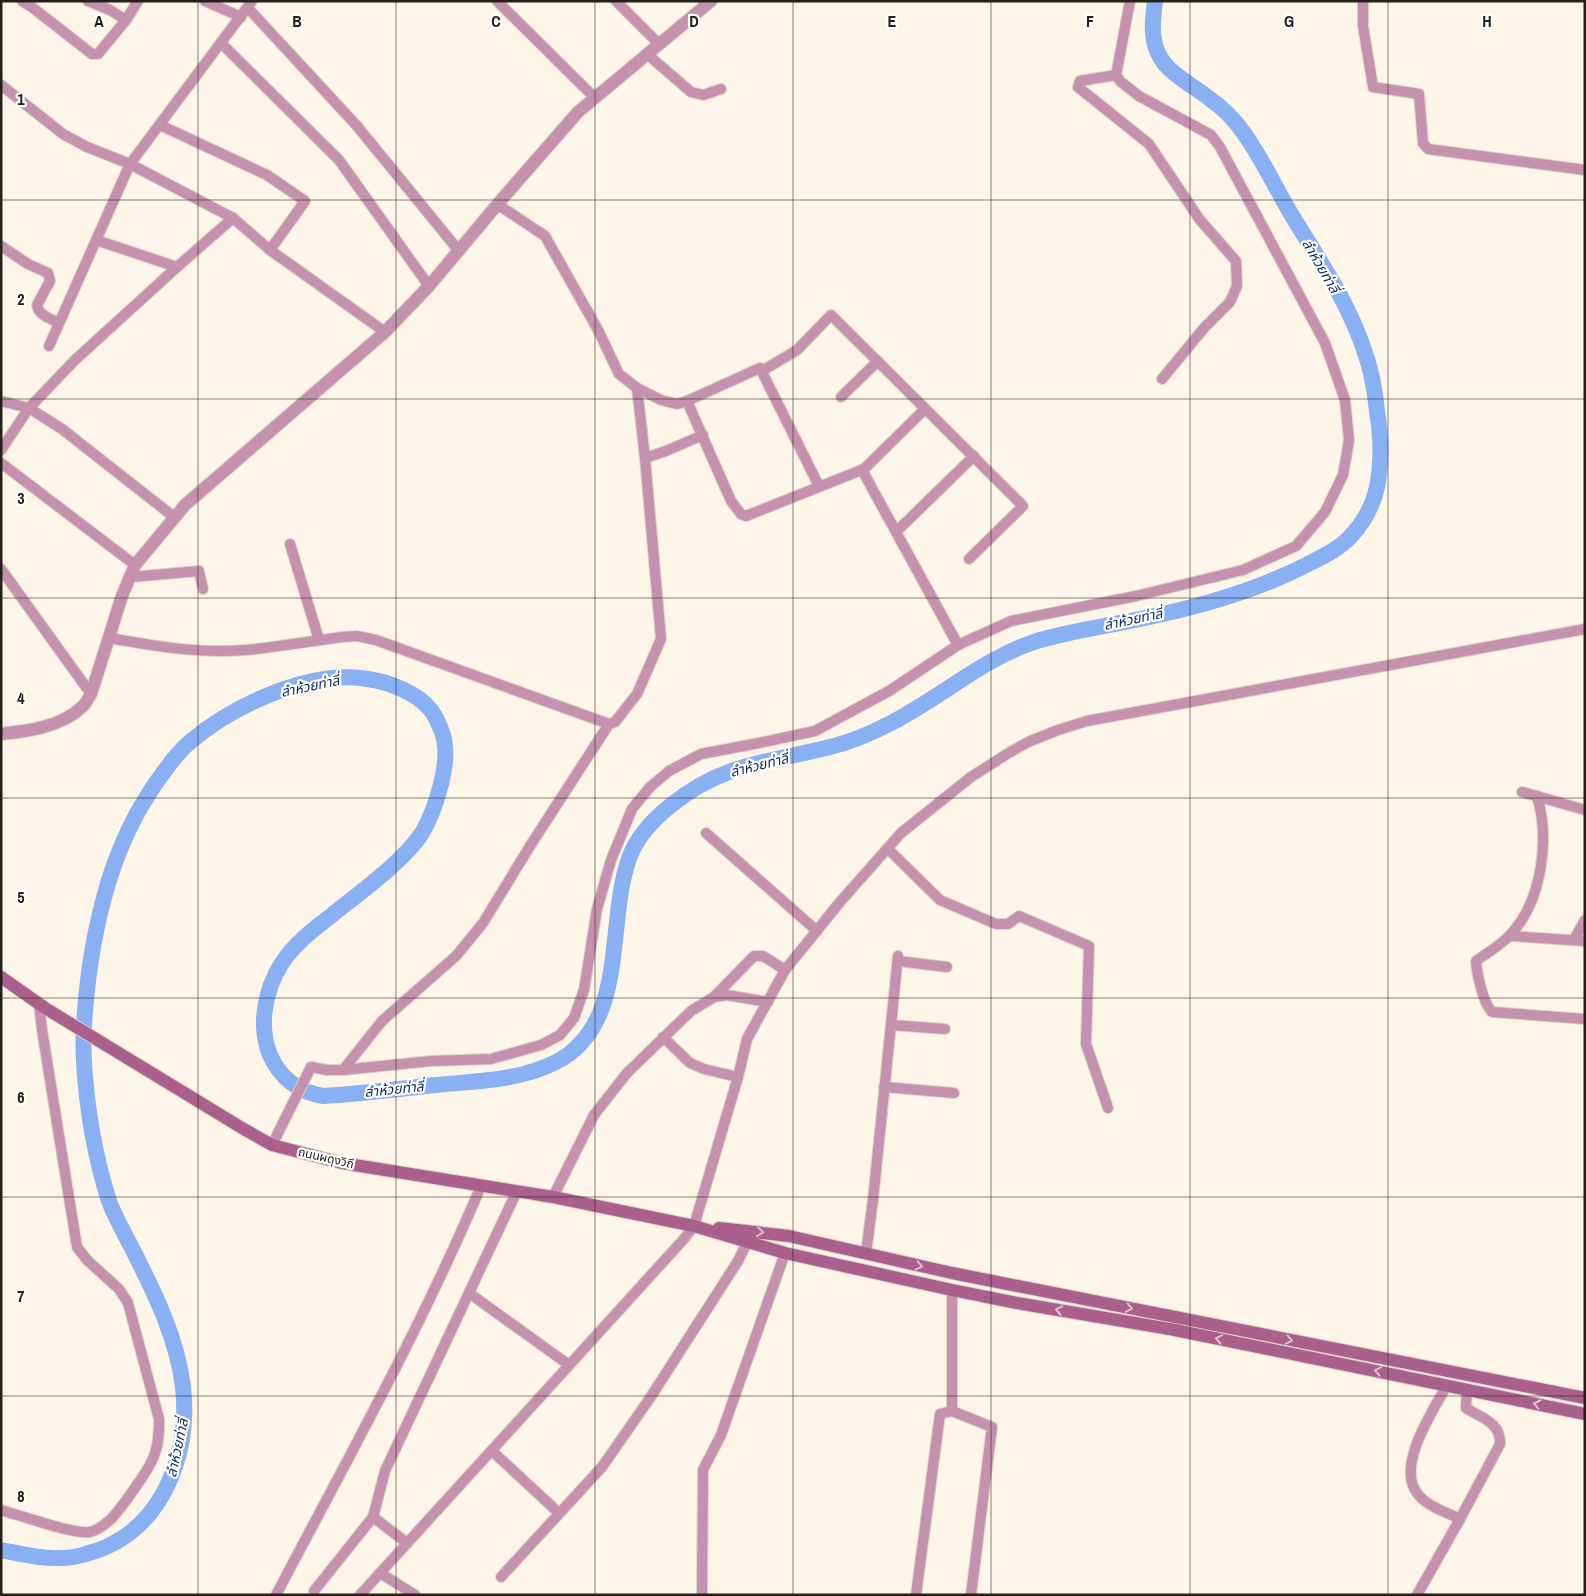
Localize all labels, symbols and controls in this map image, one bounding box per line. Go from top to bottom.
text: A [94,10,104,32]
text: B [292,10,302,32]
text: C [491,10,501,32]
text: D [689,10,699,32]
text: E [888,10,897,32]
text: F [1086,10,1094,32]
text: G [1284,10,1294,32]
text: H [1482,10,1492,32]
text: 1 [17,88,25,110]
water label: ลำห้วยท่าลี่ [1298,235,1346,299]
text: 2 [17,288,25,310]
text: 3 [17,487,25,509]
water label: ลำห้วยท่าลี่ [1102,602,1167,634]
water label: ลำห้วยท่าลี่ [279,669,344,701]
text: 4 [17,687,25,709]
water label: ลำห้วยท่าลี่ [728,747,793,781]
text: 5 [17,886,25,908]
water label: ลำห้วยท่าลี่ [363,1076,427,1101]
text: 6 [17,1086,25,1108]
street label: ถนนผดุงวิถี [297,1144,355,1172]
one-way arrow [756,1226,764,1237]
one-way arrow [914,1260,923,1271]
text: 7 [17,1285,25,1307]
one-way arrow [1125,1303,1134,1313]
one-way arrow [1054,1305,1063,1315]
one-way arrow [1214,1334,1223,1345]
one-way arrow [1284,1334,1293,1344]
one-way arrow [1373,1366,1382,1377]
one-way arrow [1533,1399,1542,1410]
water label: ลำห้วยท่าลี่ [161,1414,193,1479]
text: 8 [17,1485,25,1507]

